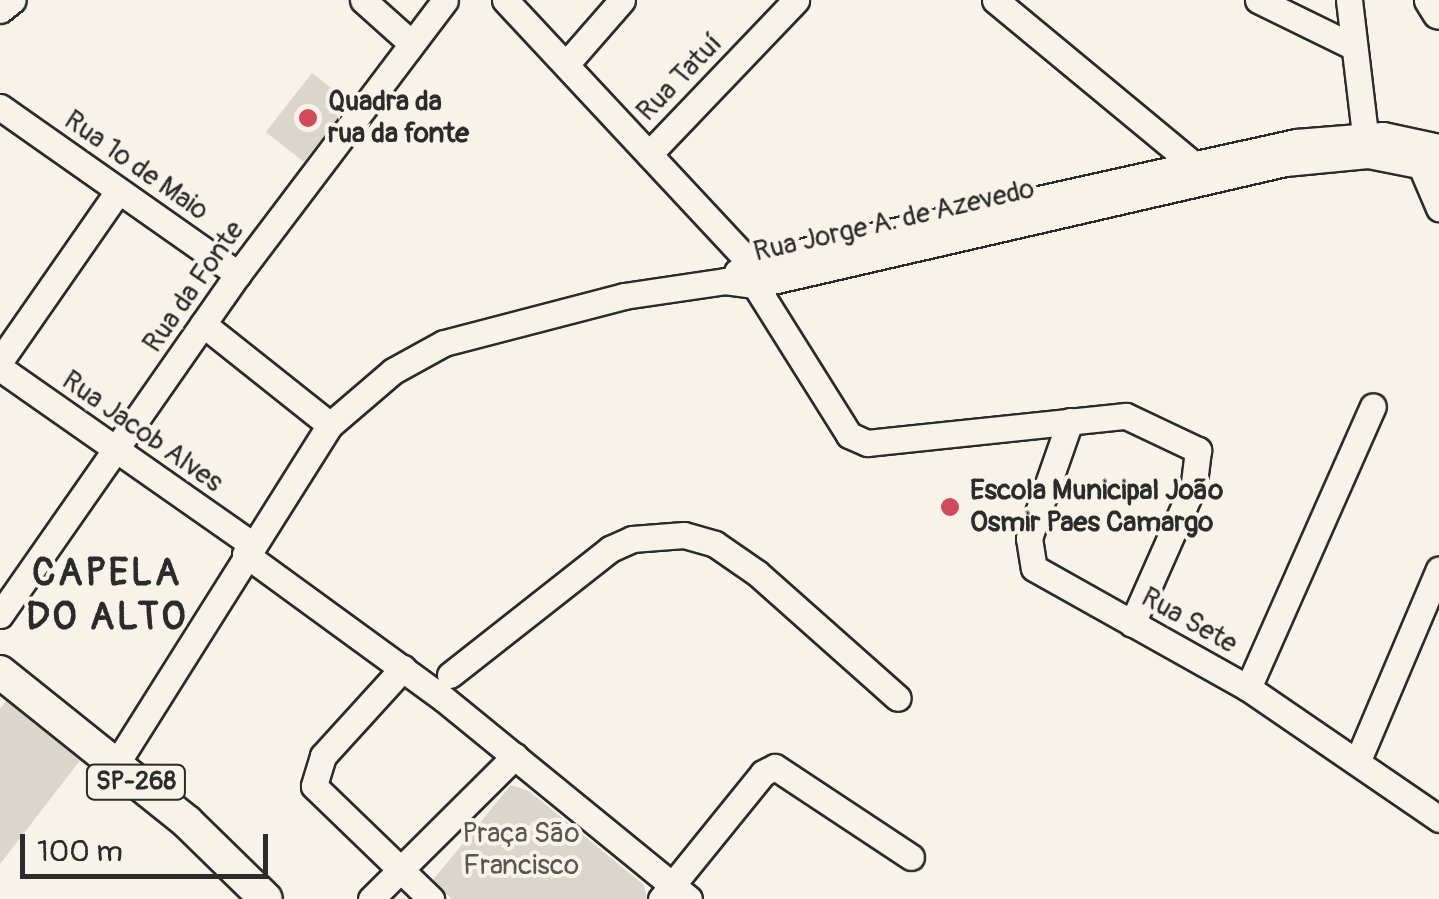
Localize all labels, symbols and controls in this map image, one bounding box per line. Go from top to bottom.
street label: Rua Tatuí [630,27,730,129]
place label: Quadra da rua da fonte [328,85,469,151]
street label: Rua 1º de Maio [57,104,215,228]
marker: Quadra da rua da fonte [297,107,319,129]
street label: Rua Jorge A. de Azevedo [750,172,1038,270]
street label: Rua da Fonte [136,215,252,359]
street label: Rua Jacob Alves [55,364,229,500]
place label: Escola Municipal João Osmir Paes Camargo [970,474,1223,540]
marker: Escola Municipal João Osmir Paes Camargo [939,496,961,518]
district label: CAPELA DO ALTO [26,551,188,640]
street label: Rua Sete [1135,581,1243,661]
road number: SP-268 [84,762,188,802]
scale bar [25,814,272,876]
park label: Praça São Francisco [462,817,580,883]
text: 100 m [37,833,123,870]

